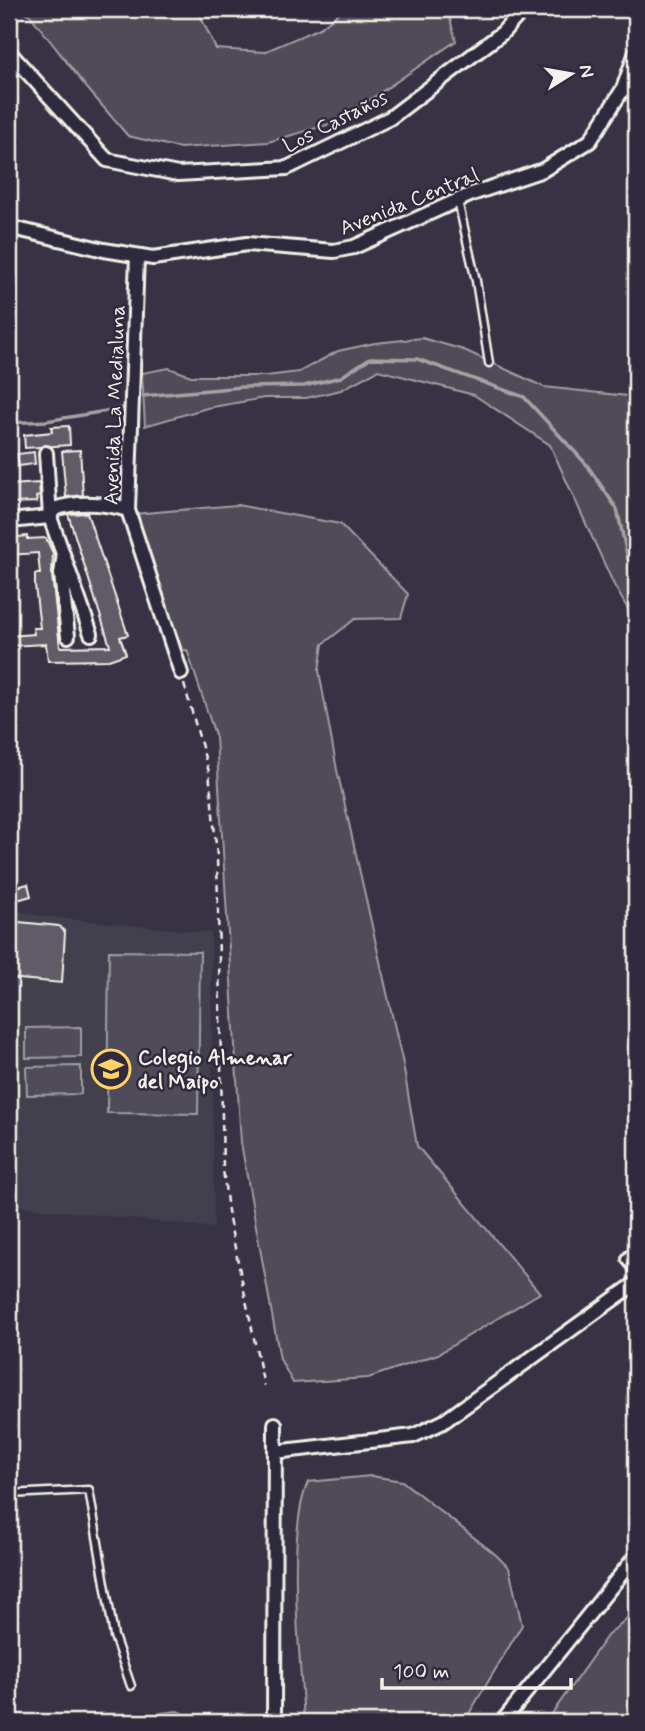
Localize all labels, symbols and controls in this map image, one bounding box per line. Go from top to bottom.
north arrow [536,38,606,108]
text: N [573,62,600,80]
street label: Los Castaños [278,84,393,160]
street label: Avenida Central [336,161,483,243]
street label: Avenida La Medialuna [98,304,132,506]
place label: Colegio Almenar del Maipo [138,1044,292,1096]
school or university icon: Colegio Almenar del Maipo [90,1048,132,1090]
scale bar [382,1647,572,1691]
text: 100 m [393,1658,449,1686]

